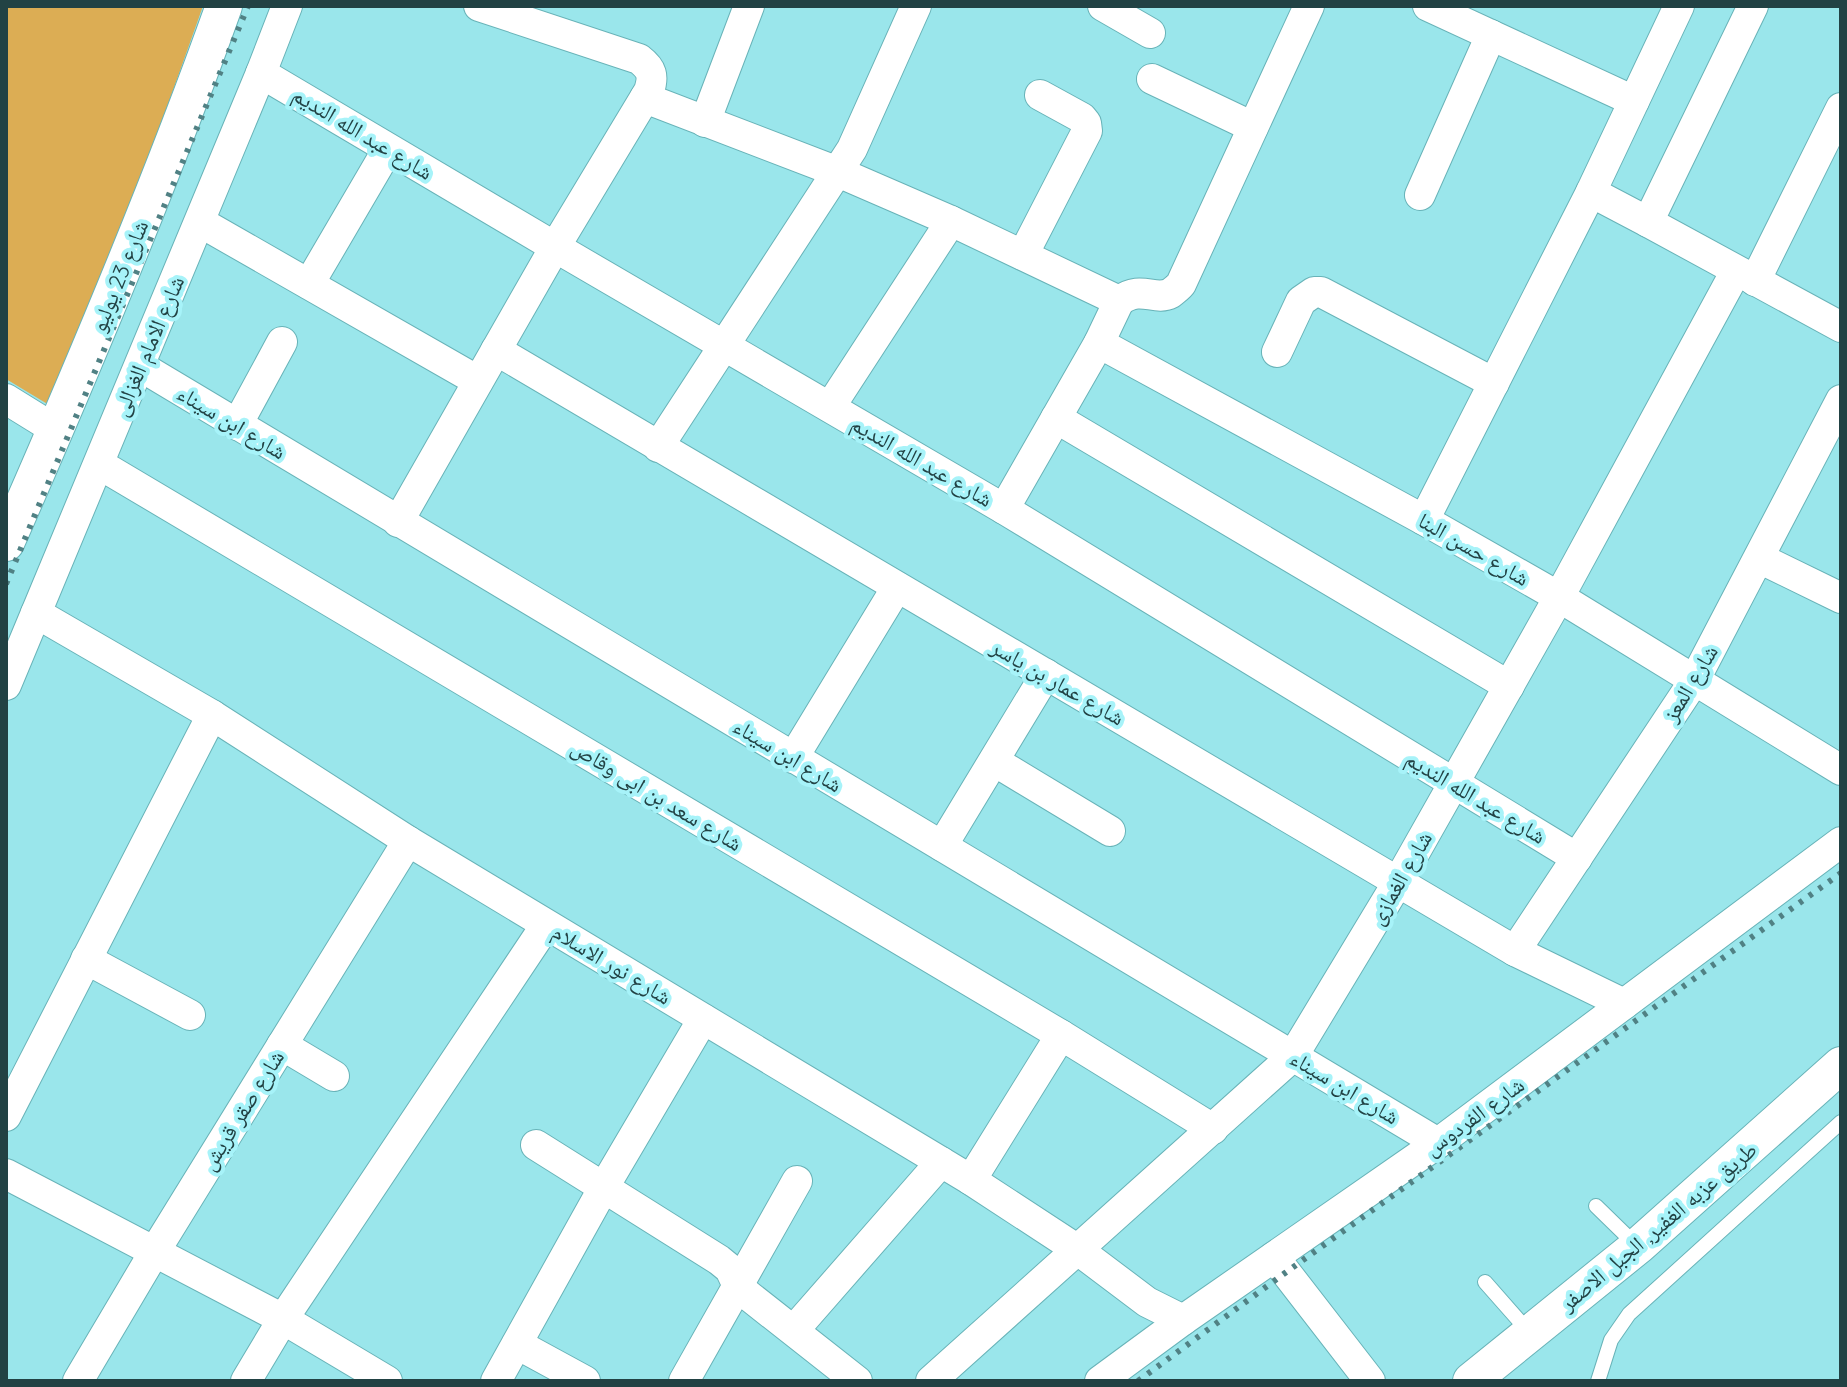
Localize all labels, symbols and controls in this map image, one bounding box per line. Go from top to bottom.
street label: شارع عبد الله النديم [287,80,438,187]
street label: شارع 23 يوليو [84,216,154,336]
street label: شارع الامام الغزالى [106,272,191,421]
street label: شارع ابن سيناء [173,379,291,465]
street label: شارع عبد الله النديم [846,409,998,514]
street label: شارع حسن البنا [1413,506,1535,592]
street label: شارع عمار بن ياسر [985,632,1130,731]
street label: شارع المعز [1656,639,1724,727]
street label: شارع ابن سيناء [729,712,847,798]
street label: شارع سعد بن ابى وقاص [566,733,748,857]
street label: شارع عبد الله النديم [1400,744,1551,851]
street label: شارع الغمازى [1362,826,1438,930]
street label: شارع نور الاسلام [547,918,677,1011]
street label: شارع ابن سيناء [1286,1044,1404,1130]
street label: شارع صقر قريش [194,1045,290,1175]
street label: شارع الفردوس [1419,1070,1529,1162]
street label: طريق عزبه الغفير, الجبل الاصفر [1553,1135,1762,1317]

